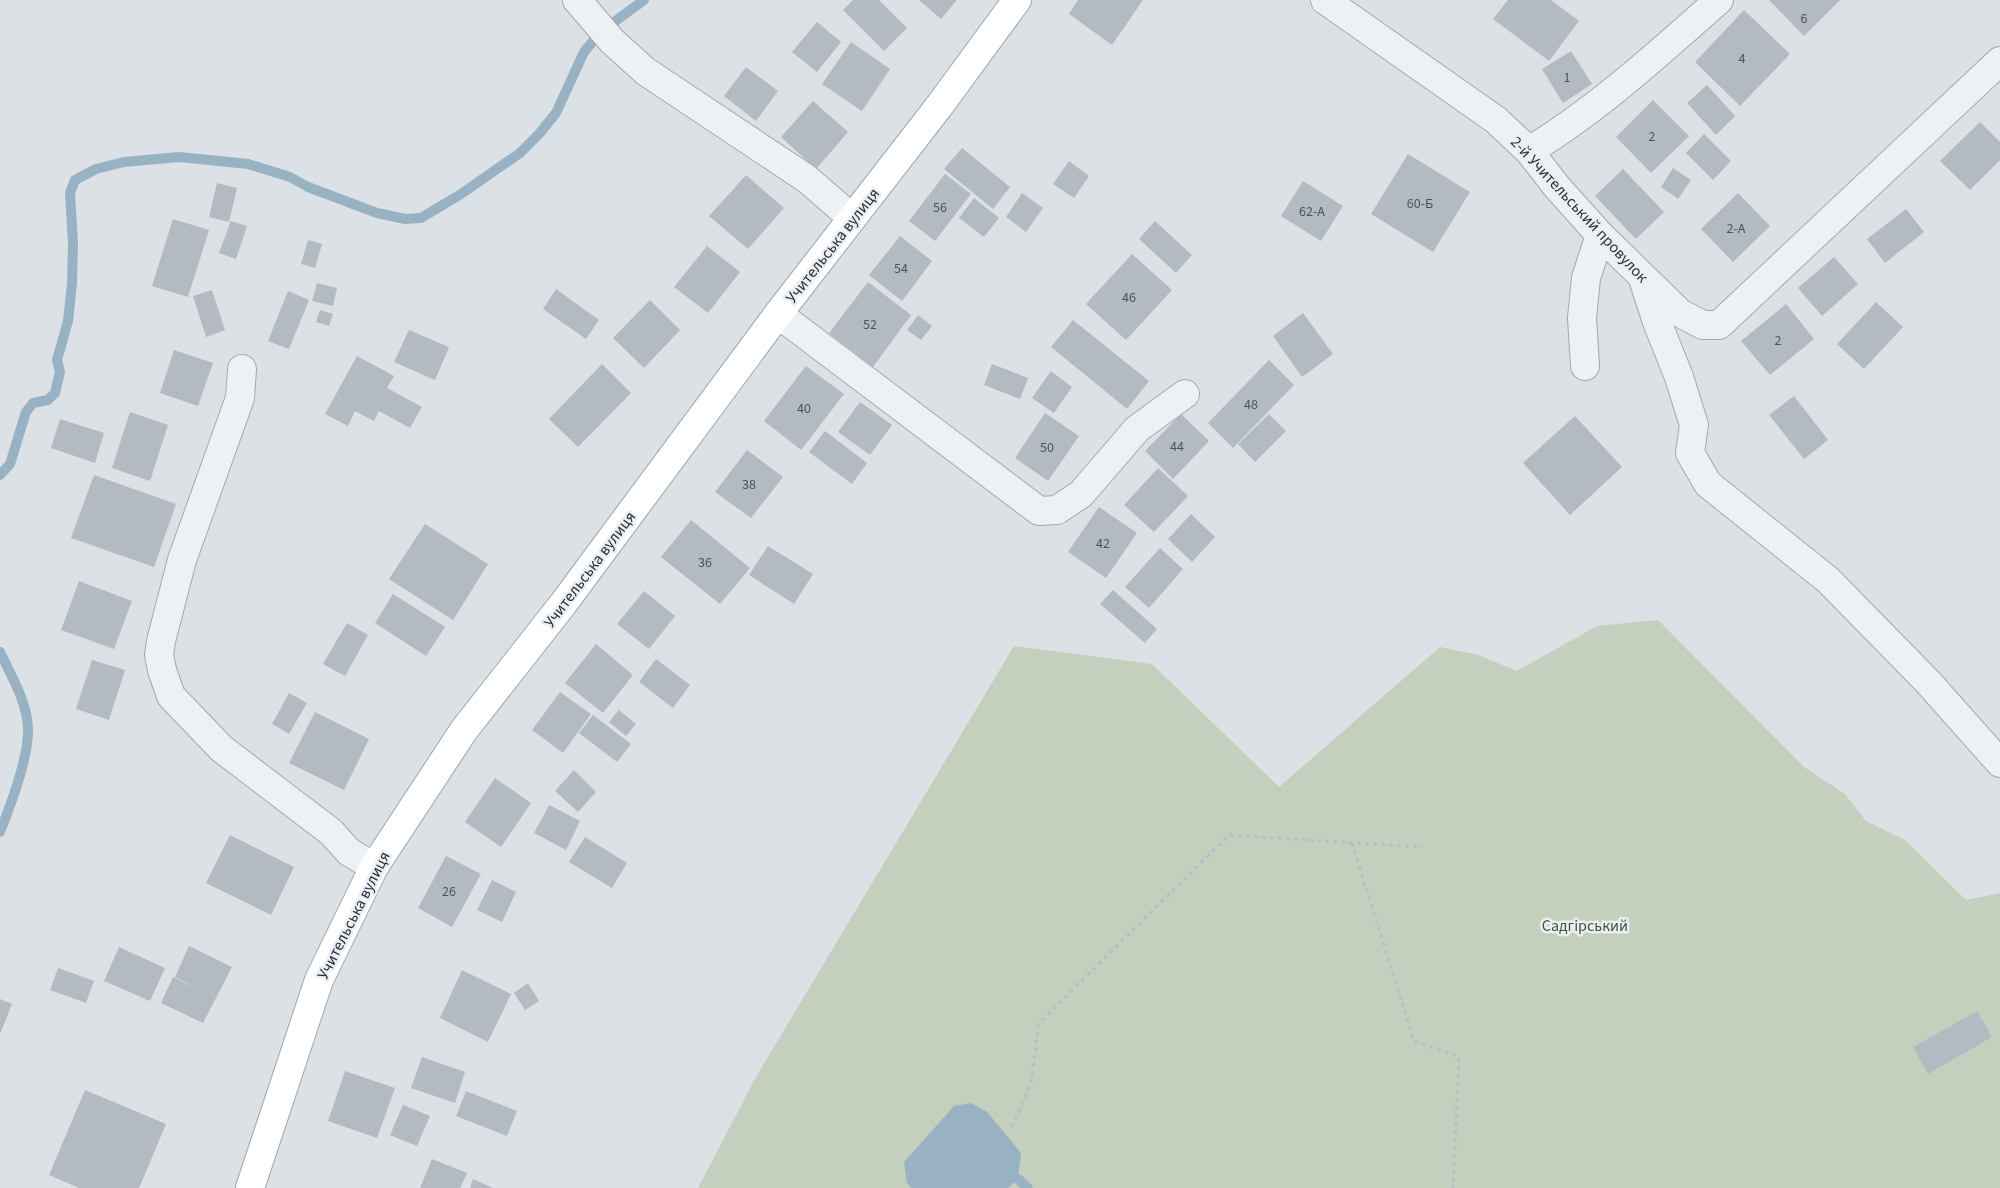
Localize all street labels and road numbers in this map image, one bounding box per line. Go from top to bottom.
street label: 2-й Учительський провулок [1505,132,1653,288]
street label: Учительська вулиця [781,183,885,308]
street label: Учительська вулиця [539,507,641,632]
street label: Учительська вулиця [312,848,396,983]

